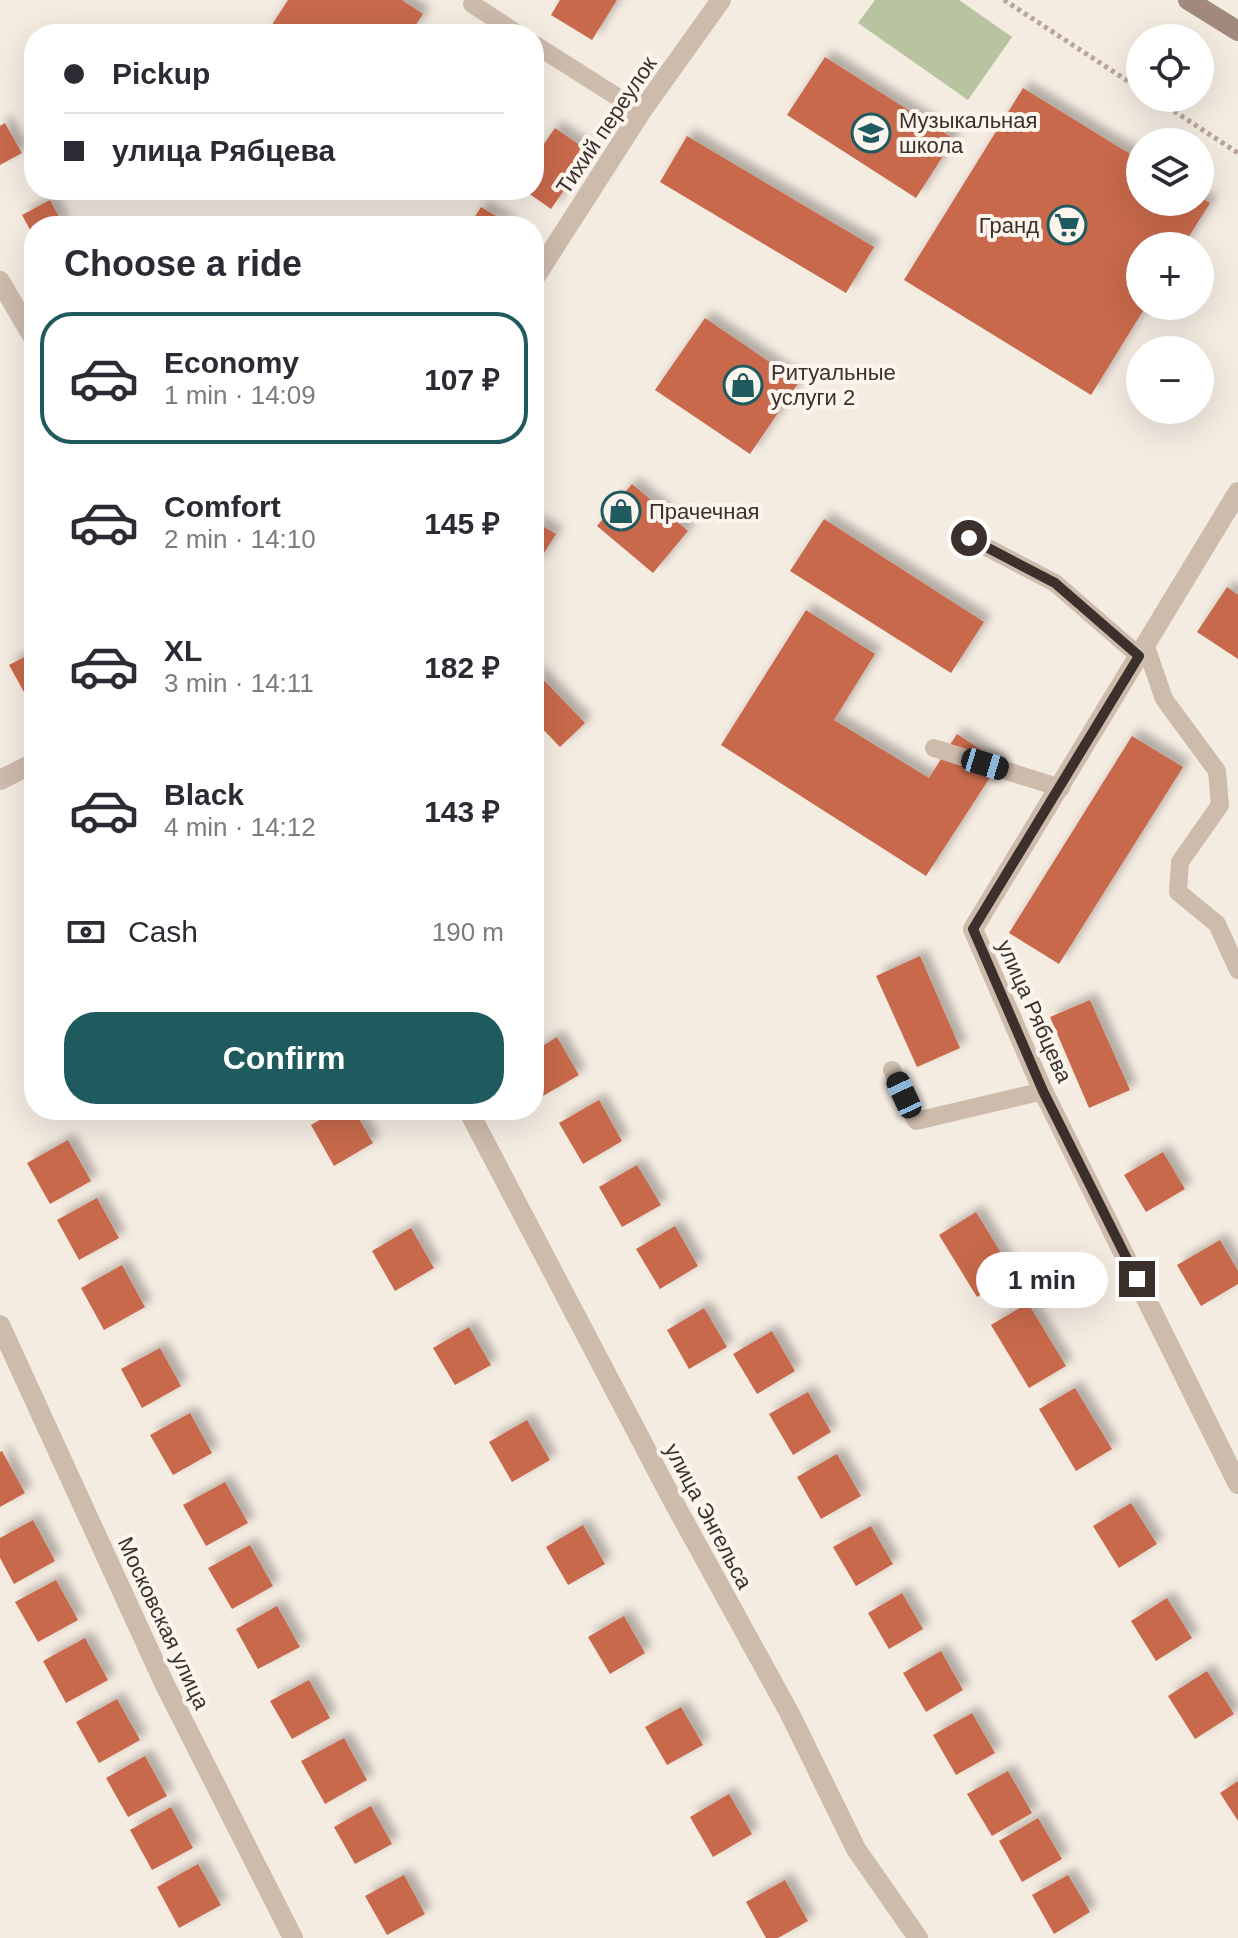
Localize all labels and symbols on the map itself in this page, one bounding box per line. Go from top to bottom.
street label: Тихий переулок [551,52,662,199]
place label: Музыкальная школа [899,108,1037,158]
school or university icon: Музыкальная школа [850,112,892,154]
supermarket icon: Гранд [1046,204,1088,246]
place label: Гранд [979,213,1039,238]
place label: Ритуальные услуги 2 [771,360,896,410]
shop icon: Ритуальные услуги 2 [722,364,764,406]
shop icon: Прачечная [600,490,642,532]
place label: Прачечная [649,499,760,524]
route start [951,520,987,556]
car [959,746,1011,782]
street label: улица Рябцева [992,936,1077,1087]
car [883,1068,925,1122]
callout: 1 min [977,1251,1109,1307]
route end [1119,1261,1155,1297]
street label: улица Энгельса [660,1439,758,1594]
street label: Московская улица [113,1533,215,1714]

